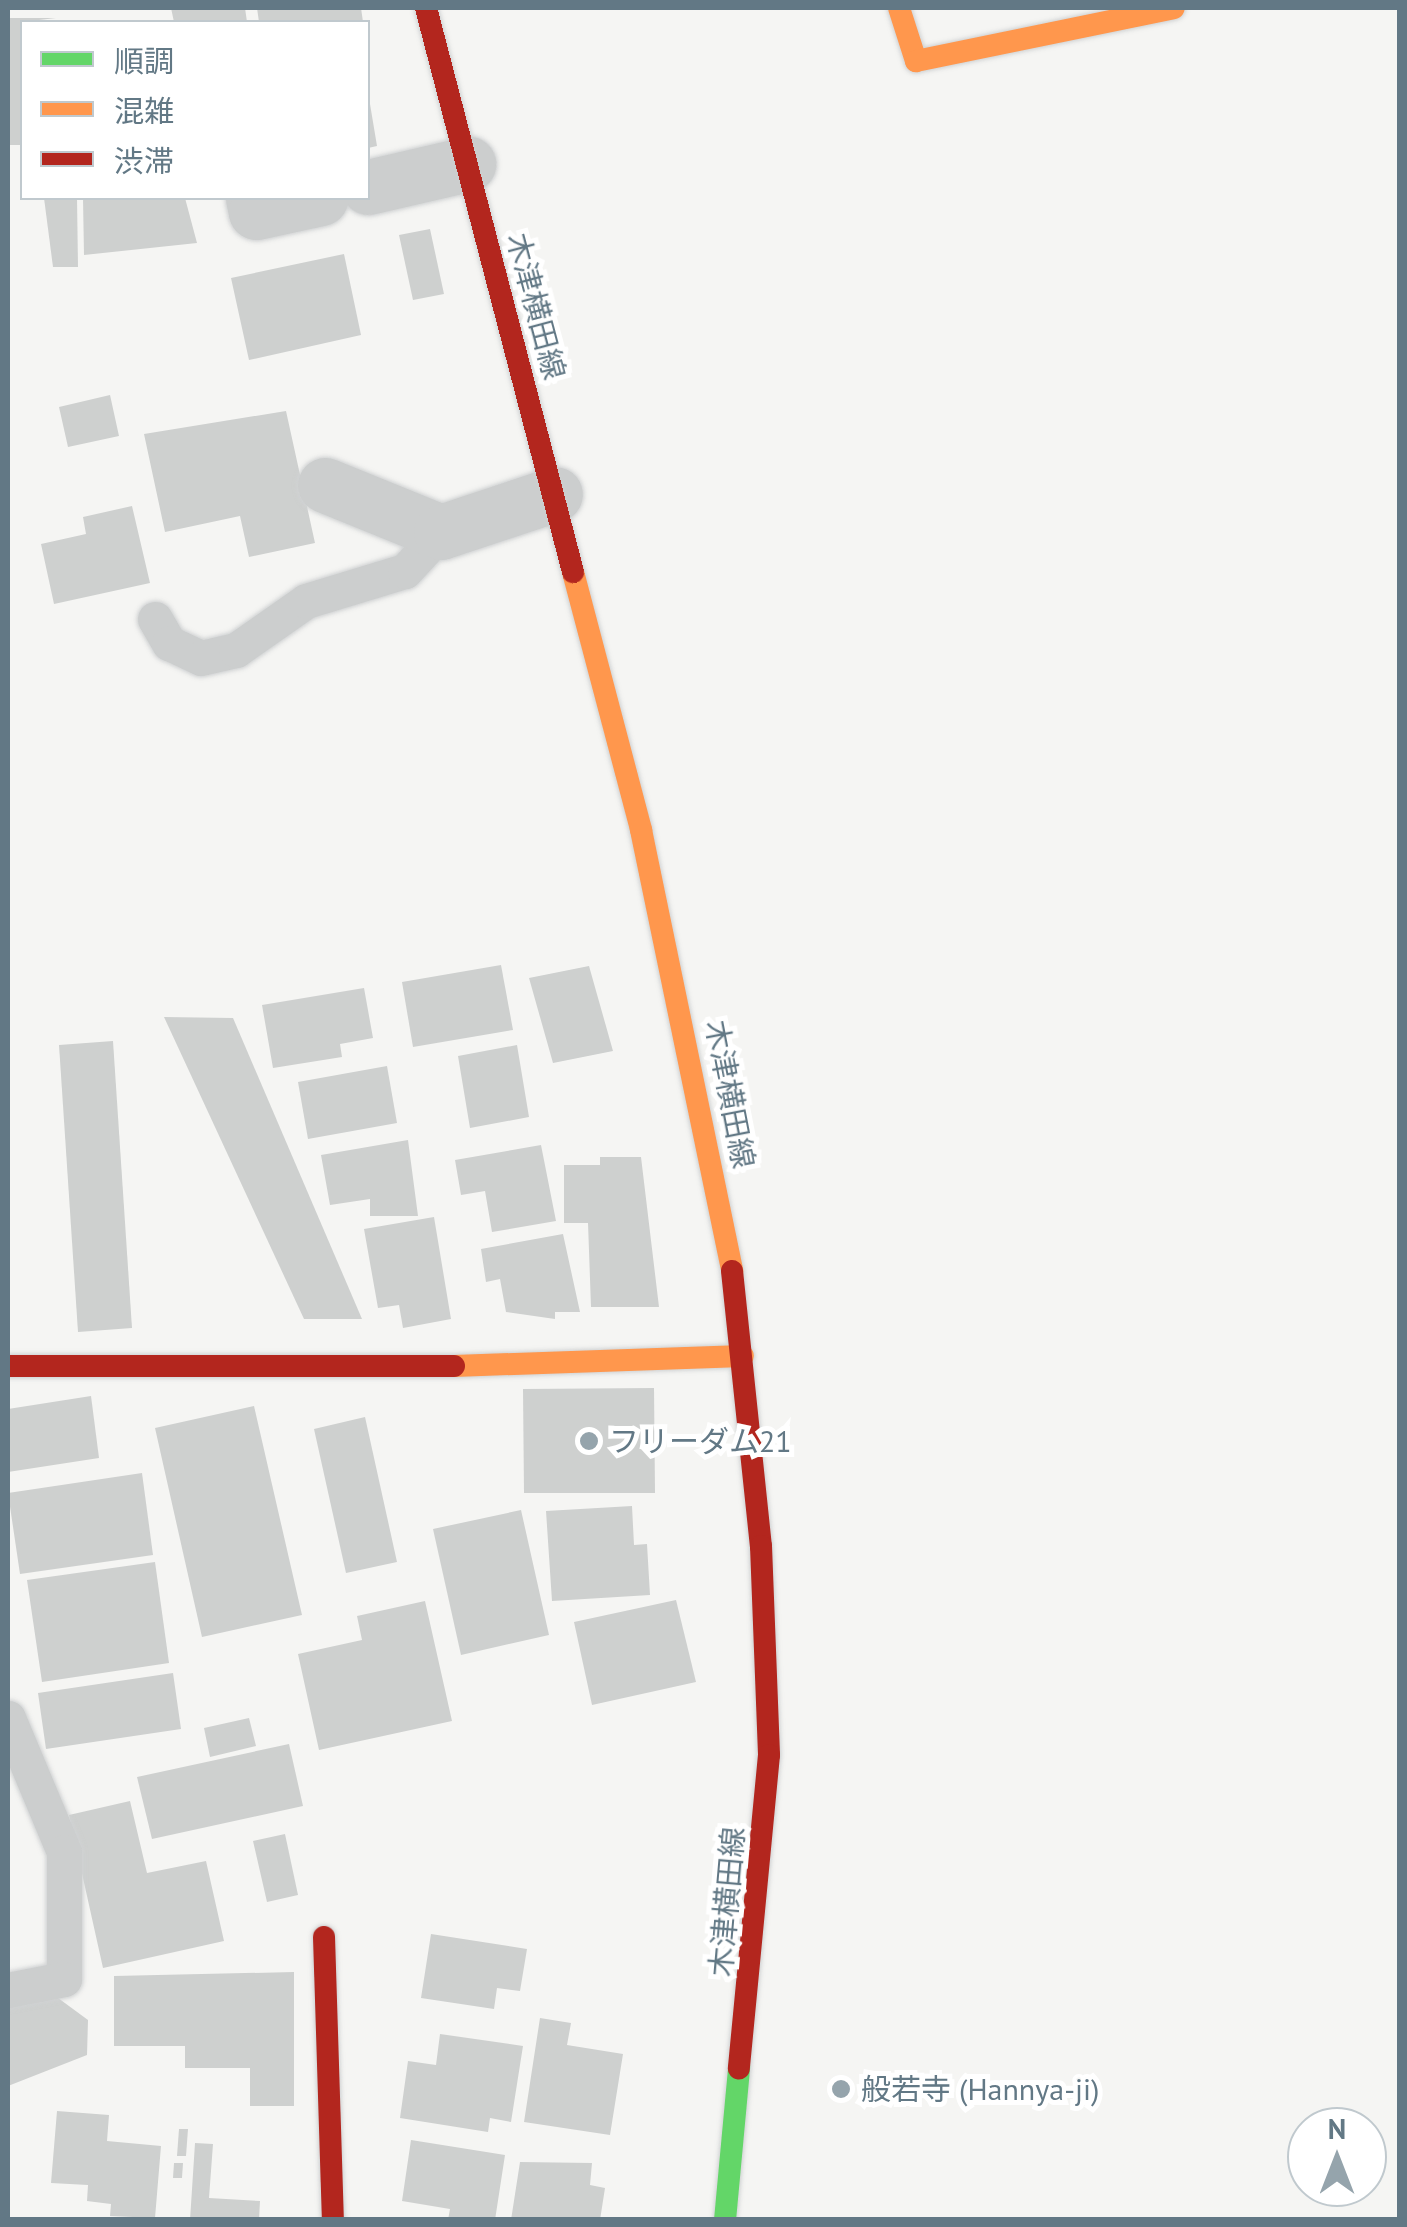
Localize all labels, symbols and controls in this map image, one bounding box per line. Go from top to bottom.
legend [20,20,370,200]
text: 順調 [114,41,174,80]
text: 混雑 [114,91,174,130]
text: 渋滞 [114,141,174,180]
street label: 木津横田線 [499,229,573,383]
street label: 木津横田線 [698,1017,762,1171]
place label: フリーダム21 [609,1423,792,1459]
marker: フリーダム21 [578,1430,600,1452]
street label: 木津横田線 [703,1826,751,1978]
place label: 般若寺 (Hannya-ji) [861,2071,1099,2107]
marker: 般若寺 (Hannya-ji) [830,2078,852,2100]
north arrow [1287,2107,1387,2207]
text: N [1328,2110,1346,2147]

